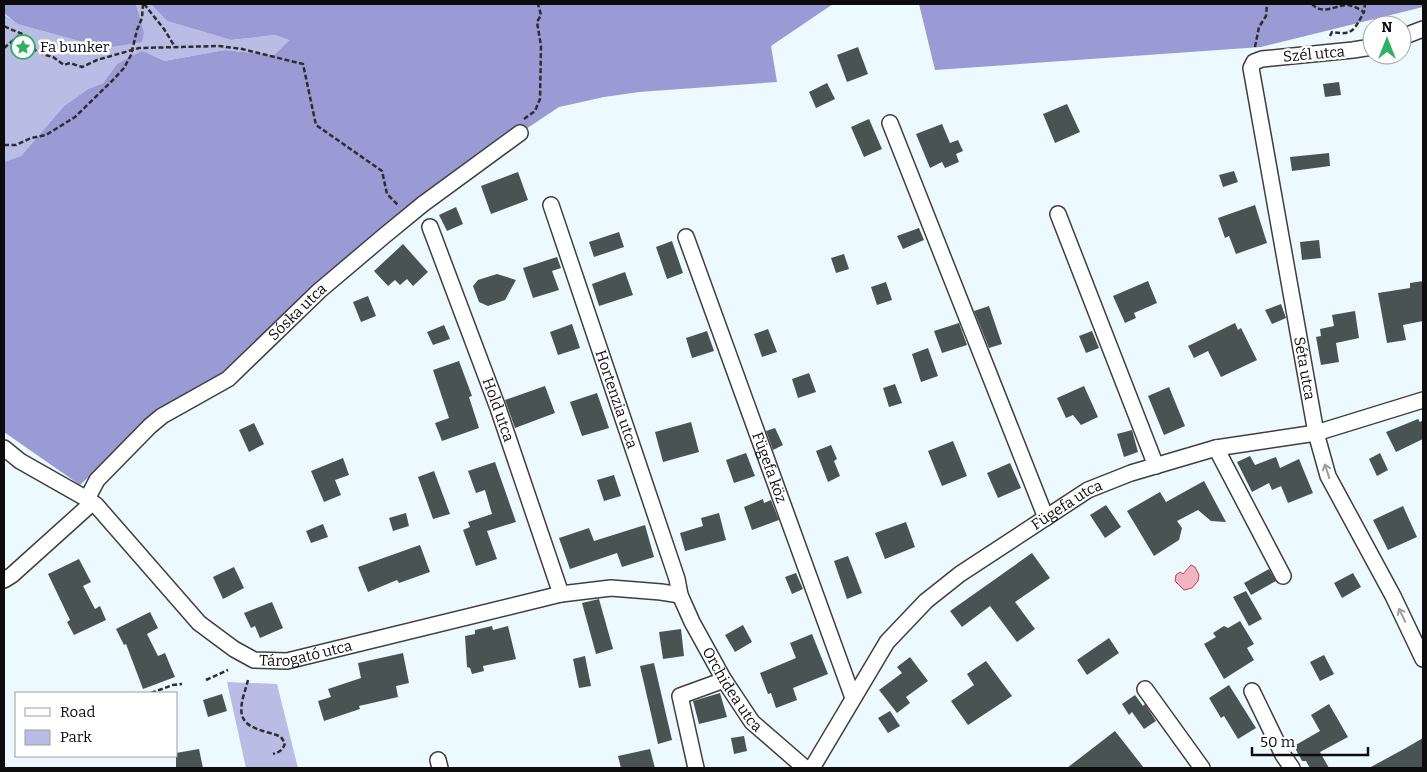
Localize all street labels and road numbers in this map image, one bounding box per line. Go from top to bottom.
street label: Szél utca [1282,42,1346,66]
street label: Sóska utca [265,280,330,344]
street label: Séta utca [1290,335,1319,401]
street label: Hortenzia utca [592,348,641,451]
street label: Hold utca [478,375,518,444]
street label: Fügefa köz [748,429,791,505]
street label: Fügefa utca [1028,476,1105,534]
street label: Tárogató utca [259,636,354,670]
street label: Orchidea utca [699,644,766,736]

